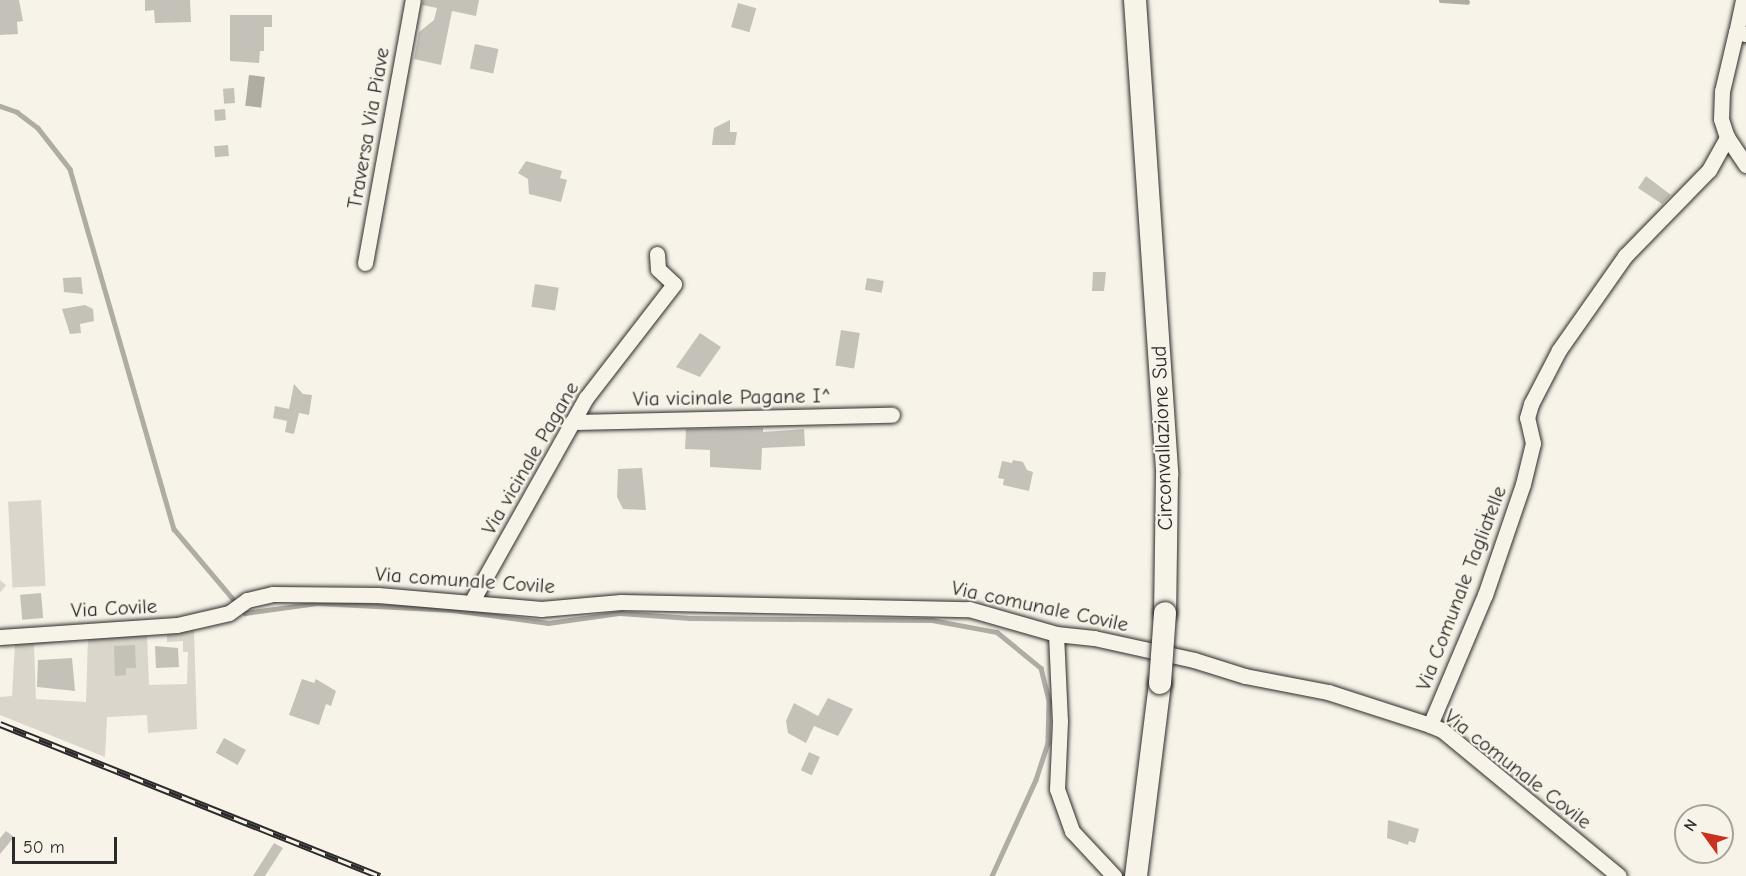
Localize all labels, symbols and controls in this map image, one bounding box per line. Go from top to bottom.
street label: Traversa Via Piave [341,45,395,211]
street label: Circonvallazione Sud [1146,345,1178,531]
street label: Via vicinale Pagane [476,377,584,539]
street label: Via vicinale Pagane I^ [633,383,831,411]
street label: Via Comunale Tagliatelle [1410,482,1512,694]
street label: Via comunale Covile [374,561,556,599]
street label: Via comunale Covile [949,575,1131,637]
street label: Via Covile [70,593,158,623]
street label: Via comunale Covile [1439,704,1597,834]
north arrow [1674,804,1734,864]
text: N [1680,816,1701,835]
scale bar [15,825,120,863]
text: 50 m [23,837,65,858]

